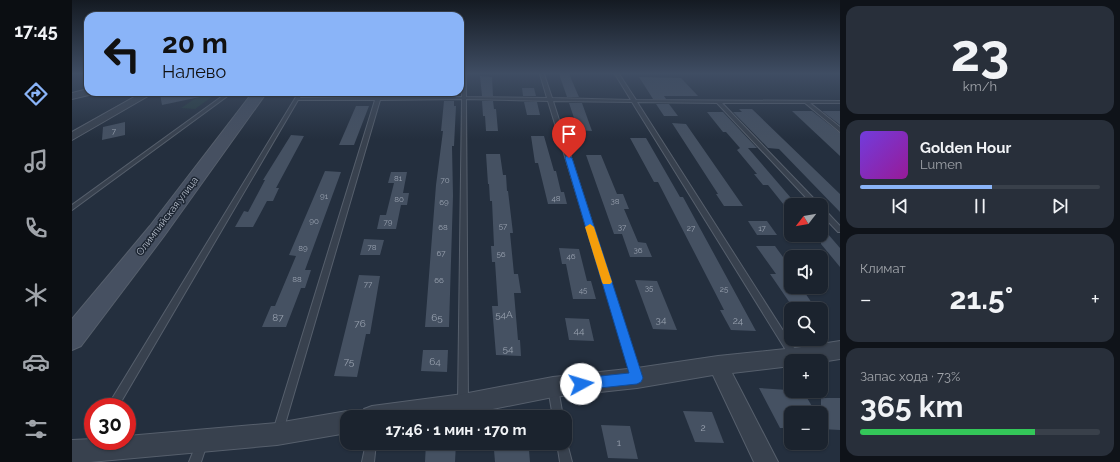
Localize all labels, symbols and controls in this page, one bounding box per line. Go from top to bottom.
text: 17:45 [14,20,58,41]
text: 23 [951,22,1009,83]
text: 20 m [162,27,228,60]
icon: left [96,28,148,80]
text: Налево [162,61,226,82]
text: km/h [963,79,997,94]
icon: directions [22,80,50,108]
pin [552,117,586,158]
icon: arrive [558,123,580,145]
house number: 7 [112,126,117,136]
text: Golden Hour [920,139,1011,157]
icon: music [22,147,50,175]
text: Lumen [920,157,962,172]
house number: 81 [394,173,403,183]
street label: Олимпийская улица [134,175,200,257]
house number: 70 [440,175,450,185]
house number: 91 [320,191,329,201]
house number: 48 [551,193,561,203]
house number: 80 [394,194,404,204]
icon: previous [889,195,911,217]
icon: pause [969,195,991,217]
icon: next [1049,195,1071,217]
house number: 38 [610,196,620,206]
house number: 69 [439,197,449,207]
north arrow [784,198,828,242]
map controls [784,198,828,450]
icon: phone [22,214,50,242]
house number: 90 [309,216,319,226]
house number: 79 [384,217,393,227]
house number: 57 [499,221,508,231]
house number: 68 [438,222,448,232]
house number: 37 [618,222,627,232]
house number: 27 [687,223,696,233]
house number: 17 [758,223,767,233]
house number: 78 [367,242,377,252]
house number: 89 [298,243,308,253]
house number: 36 [633,245,643,255]
house number: 67 [436,248,446,258]
house number: 56 [496,249,506,259]
button: sound [784,250,828,294]
house number: 46 [566,251,576,261]
text: Климат [860,261,906,276]
house number: 88 [292,274,302,284]
house number: 66 [434,275,444,285]
house number: 77 [364,279,373,289]
icon: climate [22,281,50,309]
text: 21.5° [950,281,1013,316]
house number: 35 [645,283,654,293]
house number: 25 [720,284,729,294]
house number: 45 [579,285,588,295]
text: − [860,286,872,312]
text: + [1091,286,1100,312]
button: search [784,302,828,346]
house number: 54А [495,309,513,320]
house number: 87 [272,312,284,323]
house number: 65 [431,312,443,323]
house number: 34 [656,314,667,325]
house number: 24 [733,315,744,326]
house number: 76 [354,318,366,329]
house number: 44 [574,325,585,336]
house number: 54 [503,343,514,354]
icon: car [22,348,50,376]
button: + [784,354,828,398]
house number: 75 [344,356,355,367]
house number: 64 [429,356,441,367]
position arrow [560,363,602,405]
text: Запас хода · 73% [860,369,960,384]
text: 365 km [860,389,963,424]
speed limit sign: 30 [84,398,136,450]
button: − [784,406,828,450]
icon: filters [22,415,50,443]
text: 17:46 · 1 мин · 170 m [385,421,527,439]
house number: 2 [700,422,706,433]
house number: 1 [617,437,622,448]

